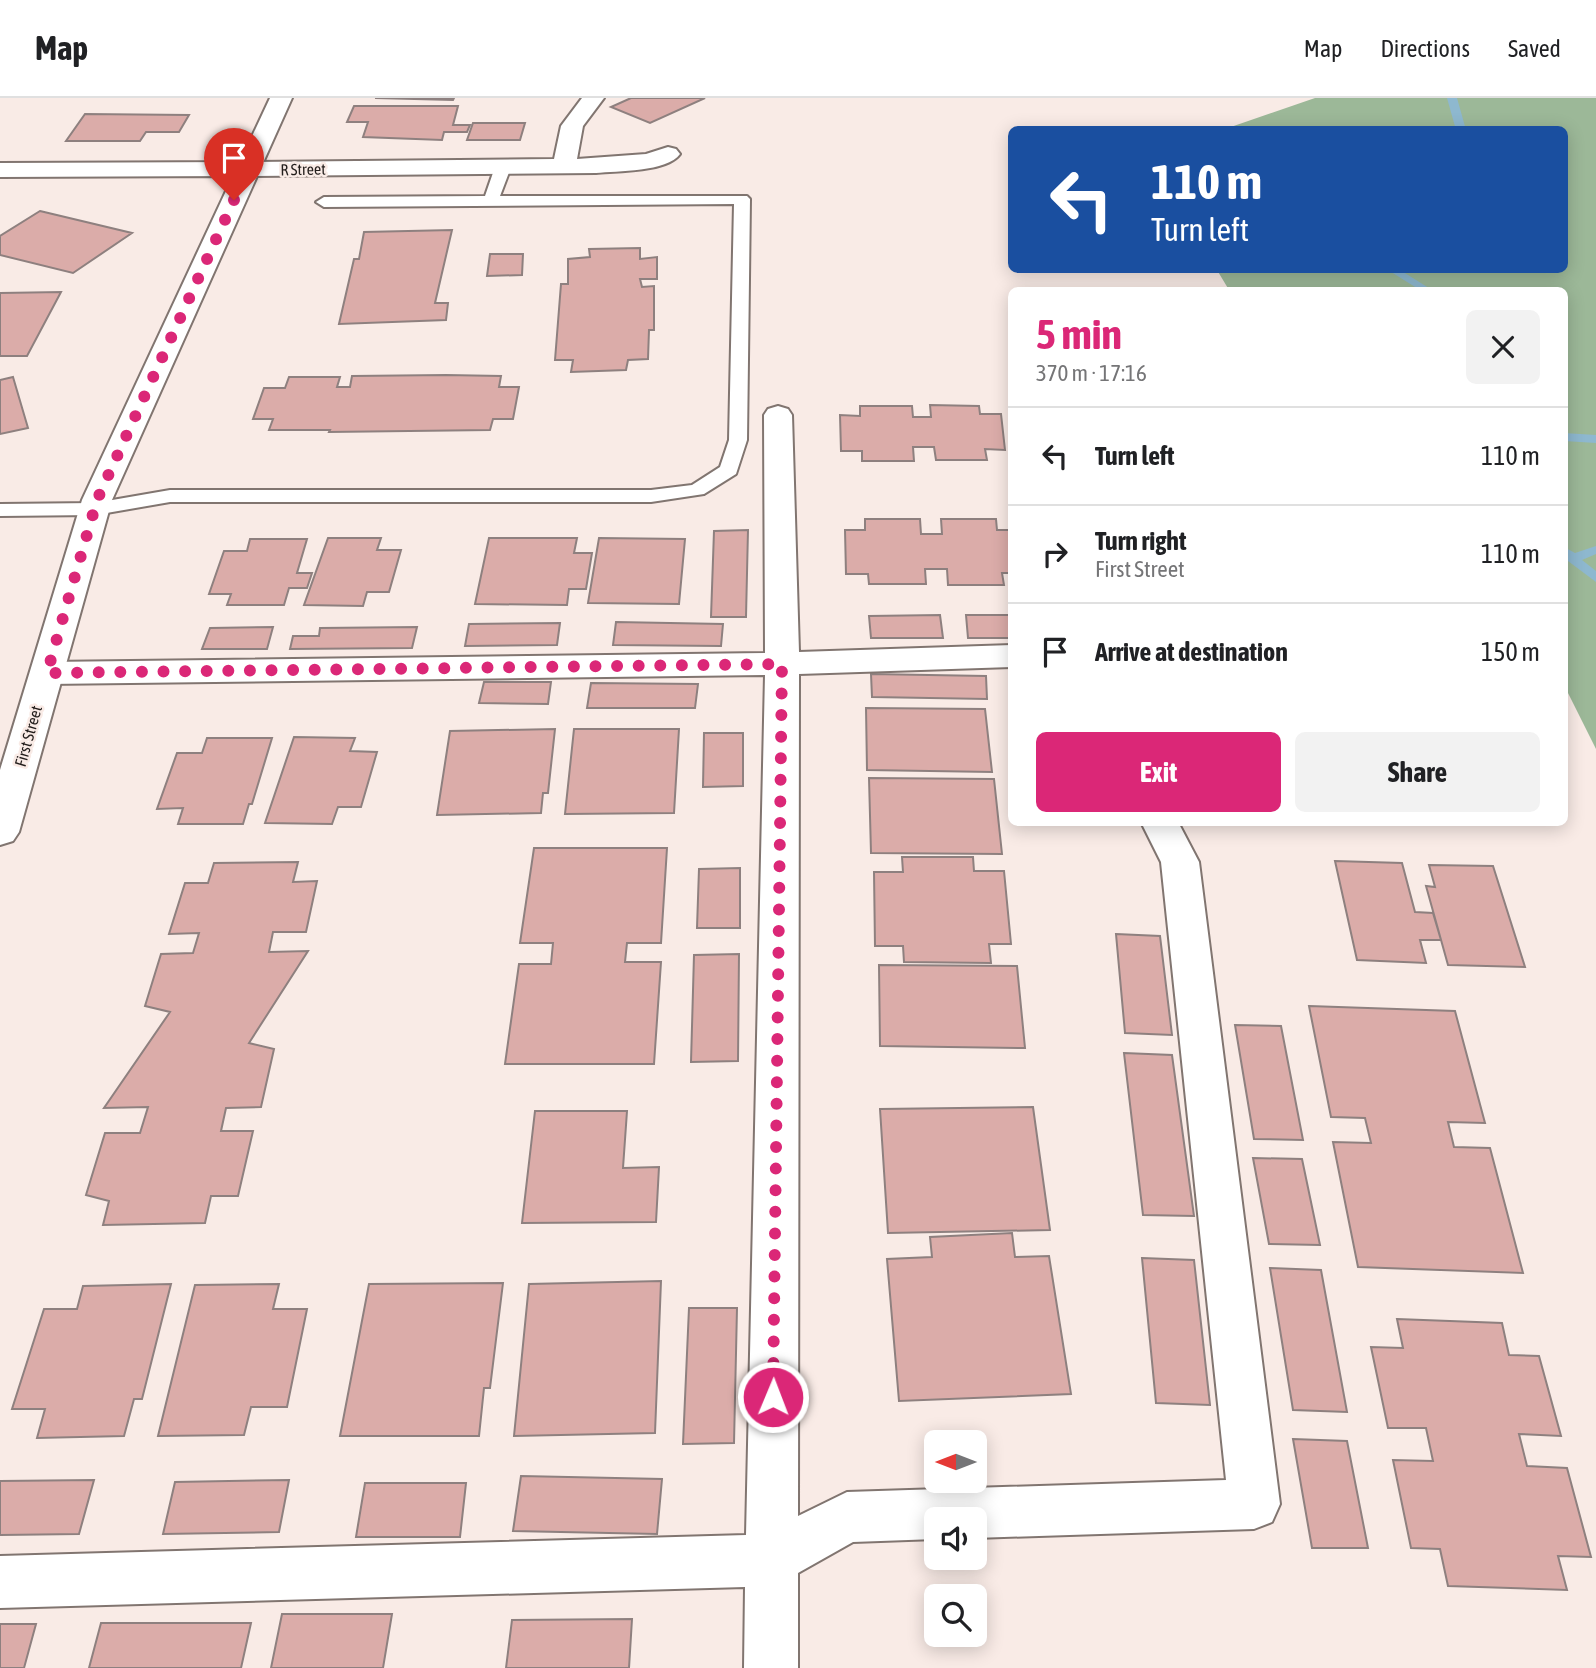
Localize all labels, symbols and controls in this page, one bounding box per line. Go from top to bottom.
text: Map [35,29,88,67]
text: Map [1304,35,1342,62]
text: Directions [1380,35,1470,62]
text: Saved [1508,35,1561,62]
pin [204,128,264,200]
icon: arrive [215,139,253,177]
text: 110 m [1151,153,1262,209]
icon: left [1036,154,1127,245]
street label: R Street [280,160,326,178]
text: Turn left [1151,211,1249,248]
text: 5 min [1036,310,1122,358]
button: close [1466,310,1540,384]
text: 370 m · 17:16 [1036,360,1147,386]
icon: left [1036,437,1074,475]
text: Turn left [1095,441,1175,471]
text: 110 m [1481,441,1540,471]
text: Turn right [1095,526,1186,556]
icon: right [1036,535,1074,573]
text: 110 m [1481,539,1540,569]
text: First Street [1095,556,1185,582]
icon: arrive [1036,633,1074,671]
text: Arrive at destination [1095,637,1288,667]
text: 150 m [1481,637,1540,667]
street label: First Street [11,703,45,768]
button: Exit [1036,732,1281,812]
button: Share [1295,732,1540,812]
position arrow [736,1360,810,1434]
north arrow [924,1430,987,1493]
map controls [924,1430,987,1647]
button: sound [924,1507,987,1570]
button: search [924,1584,987,1647]

